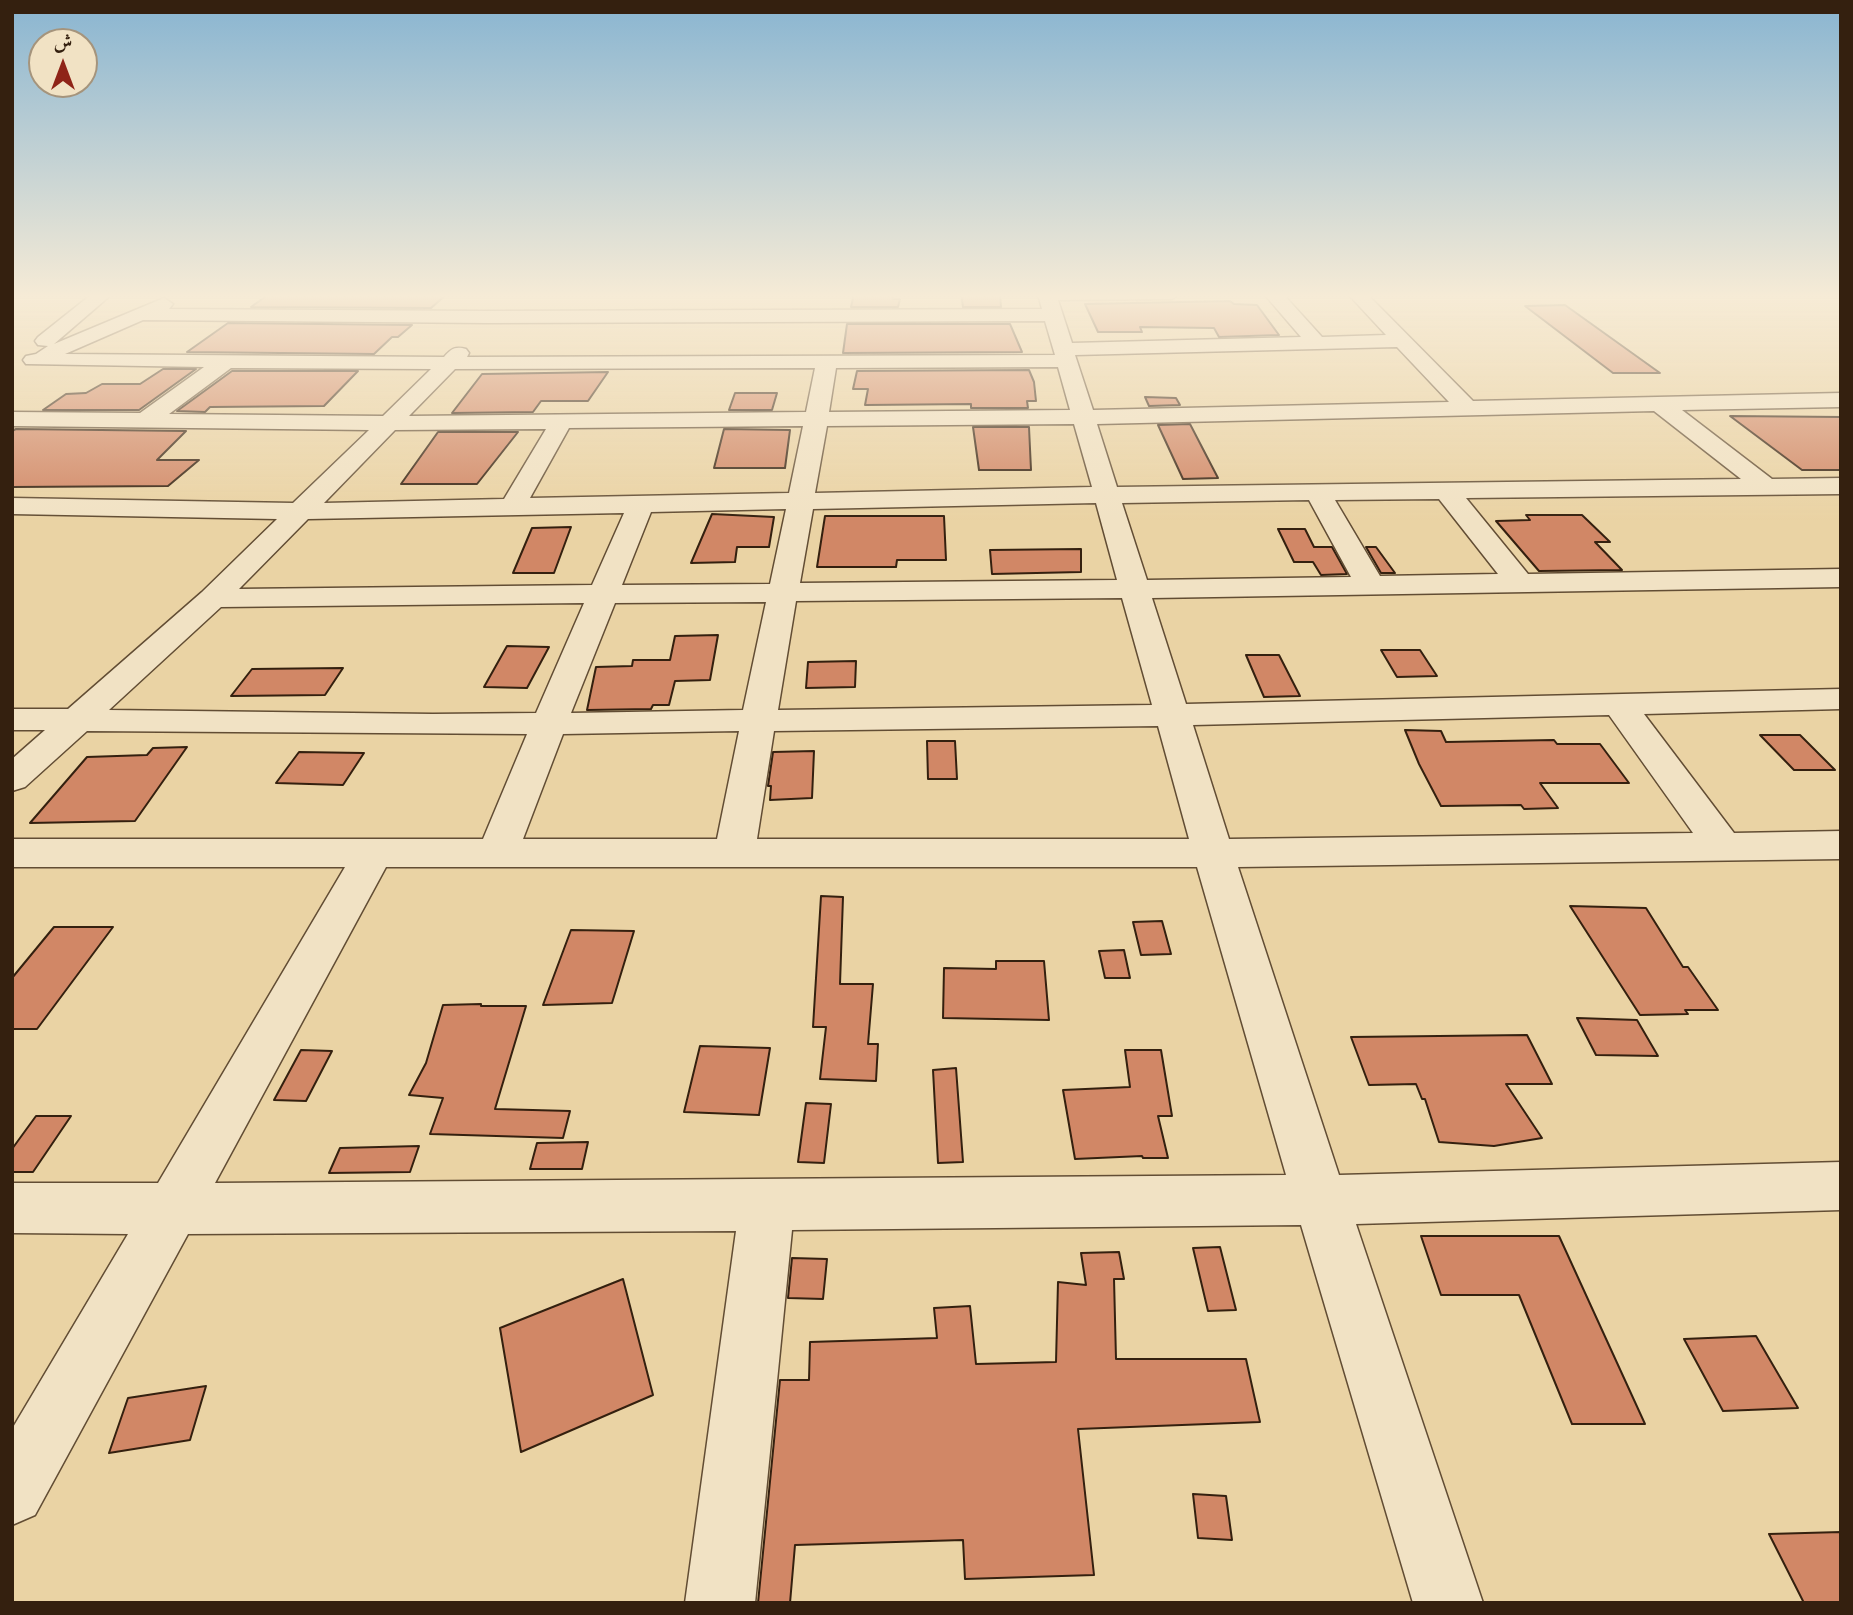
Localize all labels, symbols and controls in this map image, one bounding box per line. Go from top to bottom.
north arrow [28,28,98,98]
text: ش [54,30,72,57]

